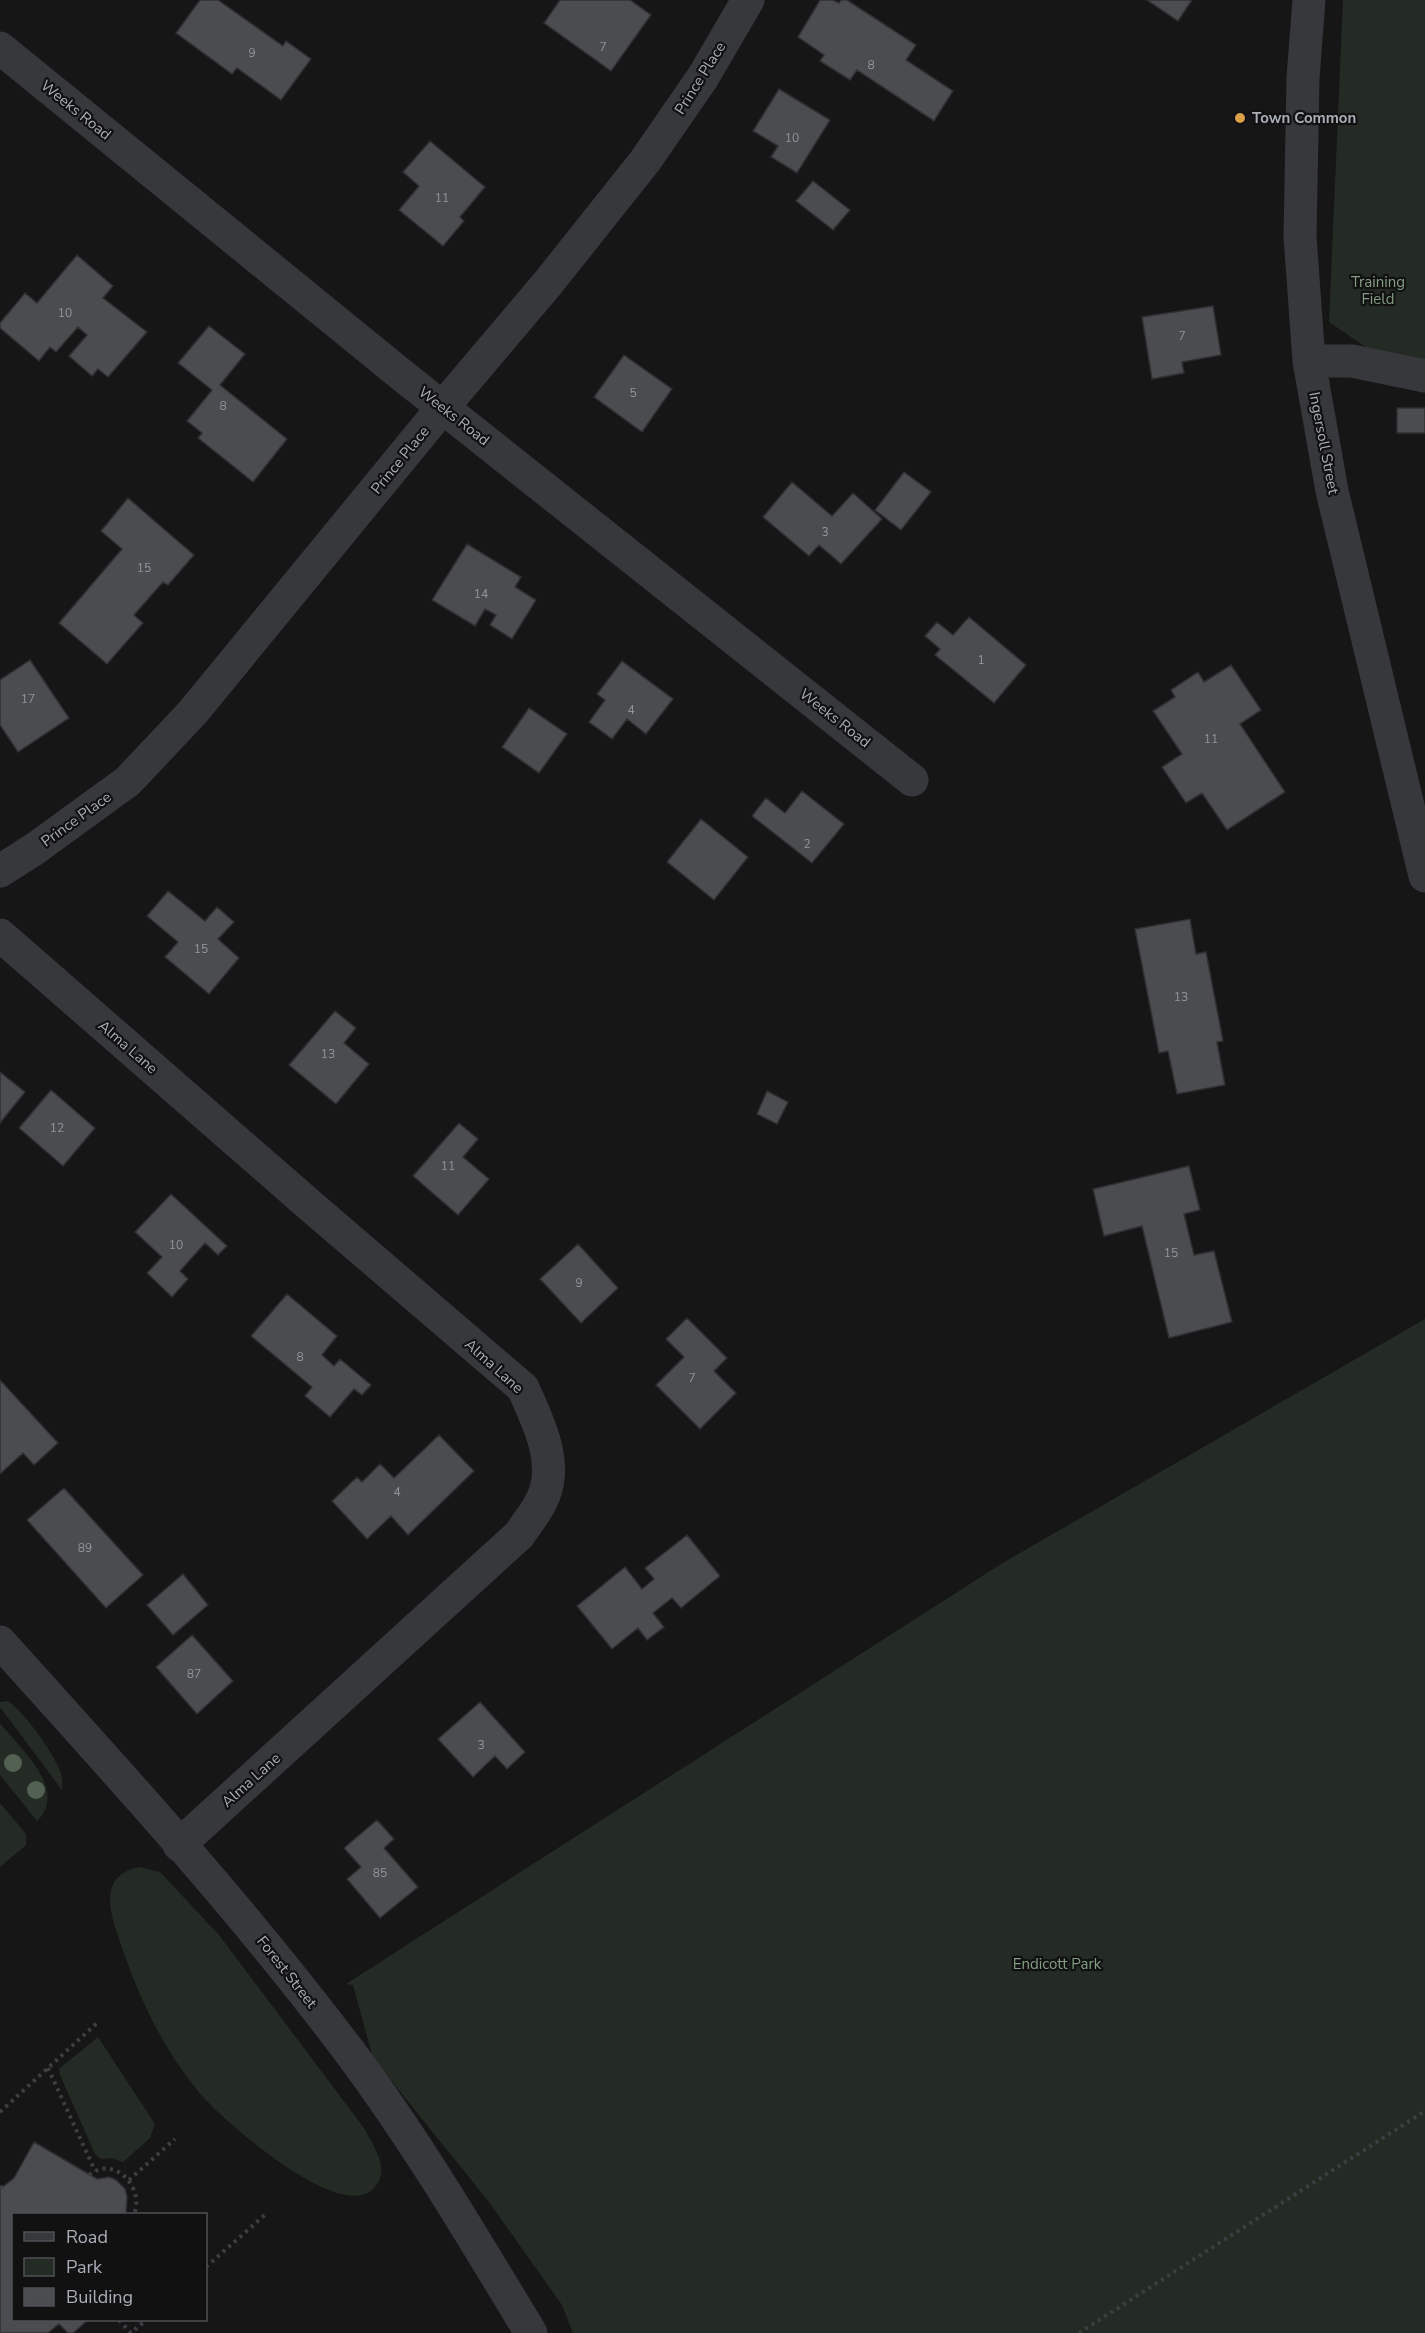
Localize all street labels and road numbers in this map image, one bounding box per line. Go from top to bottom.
street label: Prince Place [670,38,730,118]
street label: Weeks Road [37,76,115,144]
street label: Weeks Road [414,382,494,450]
street label: Ingersoll Street [1304,390,1344,497]
street label: Prince Place [366,422,434,498]
street label: Weeks Road [795,684,875,752]
street label: Prince Place [37,787,115,851]
street label: Alma Lane [94,1016,162,1078]
street label: Alma Lane [460,1334,528,1398]
street label: Alma Lane [217,1748,285,1812]
street label: Forest Street [252,1932,322,2013]

